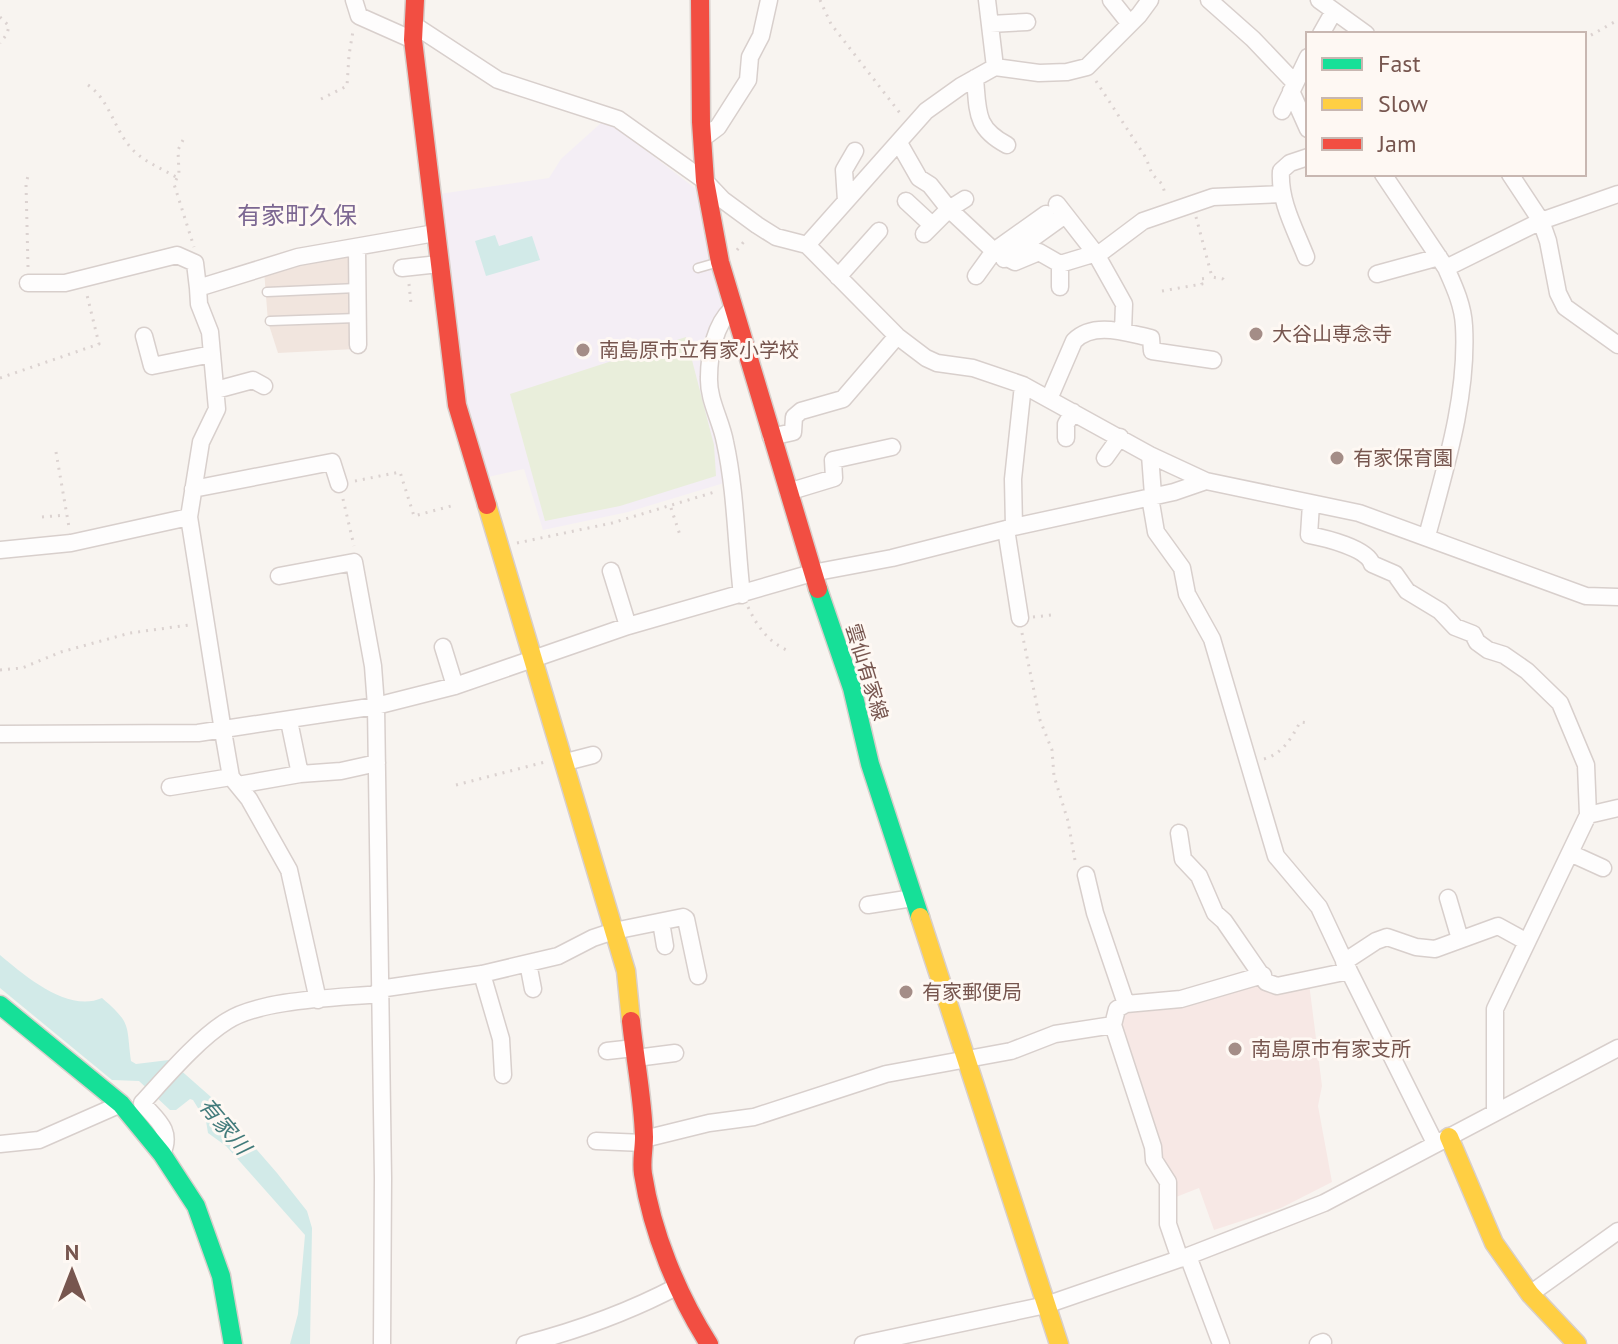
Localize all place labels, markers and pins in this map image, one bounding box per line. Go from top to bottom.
place label: 大谷山専念寺 [1272,321,1392,347]
marker: 大谷山専念寺 [1247,325,1265,343]
place label: 南島原市立有家小学校 [599,337,799,363]
marker: 南島原市立有家小学校 [574,341,592,359]
place label: 有家保育園 [1353,445,1453,471]
marker: 有家保育園 [1328,449,1346,467]
place label: 有家郵便局 [922,979,1022,1005]
marker: 有家郵便局 [897,983,915,1001]
place label: 南島原市有家支所 [1251,1036,1411,1062]
marker: 南島原市有家支所 [1226,1040,1244,1058]

